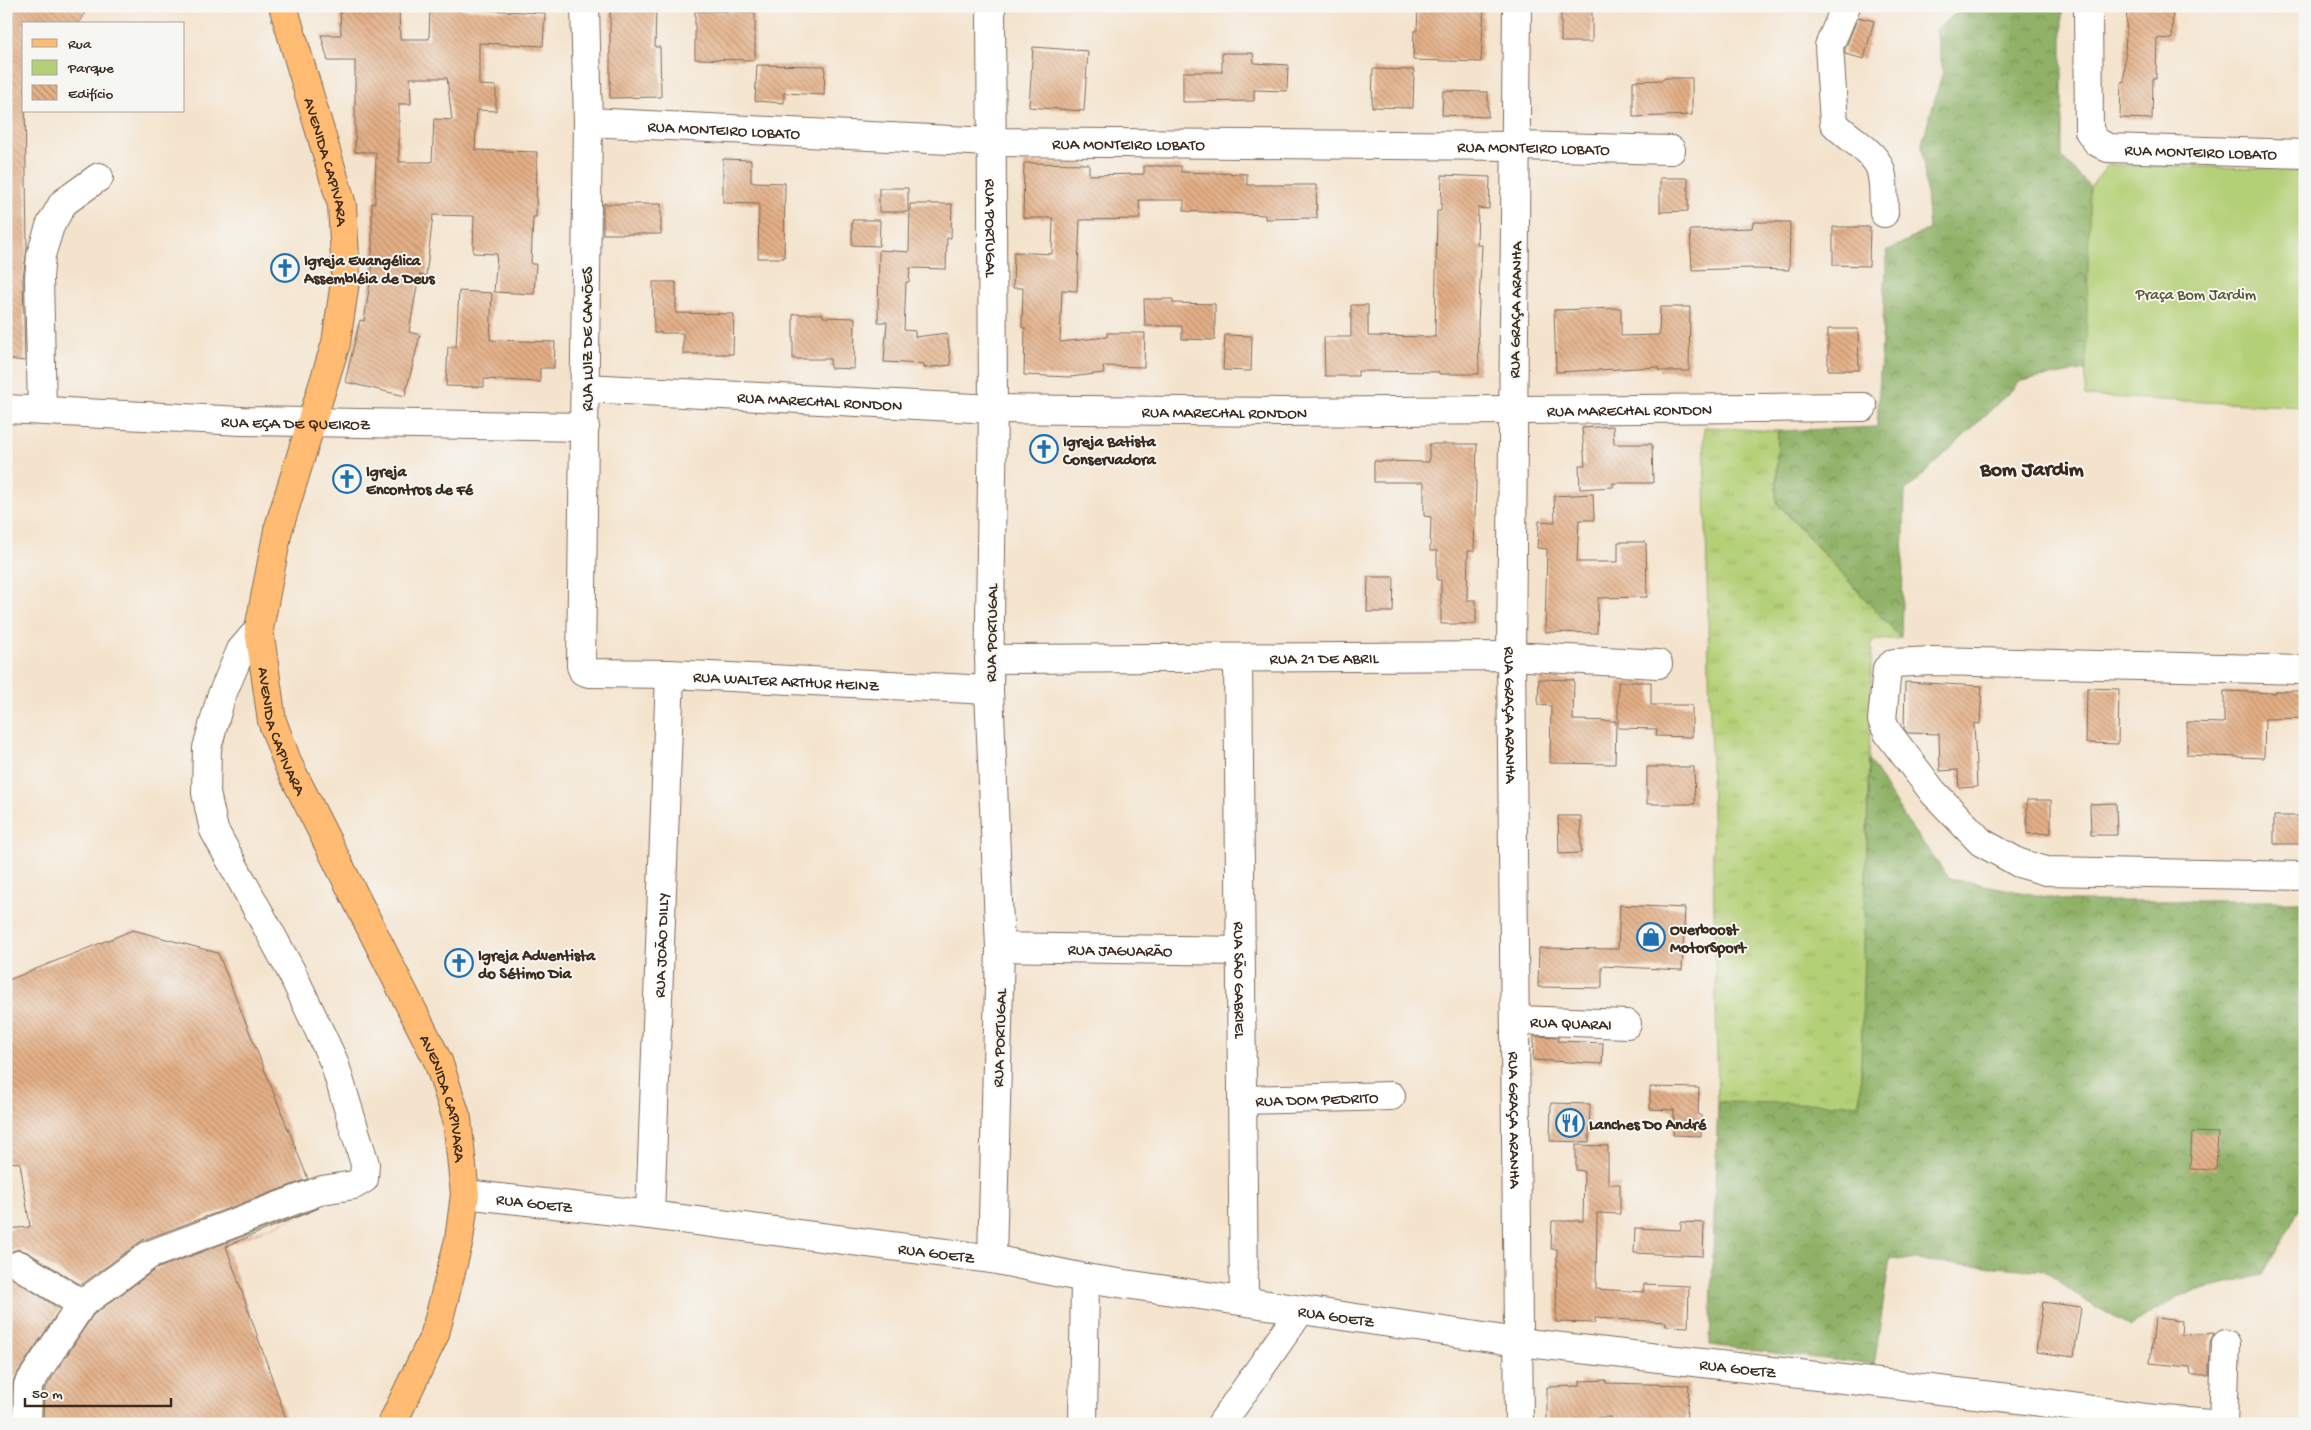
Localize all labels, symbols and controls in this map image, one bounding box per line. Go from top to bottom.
legend [22,22,185,112]
text: Rua [68,36,92,54]
text: Parque [67,60,114,78]
text: Edifício [68,86,114,104]
street label: AVENIDA CAPIVARA [298,96,349,228]
street label: RUA MONTEIRO LOBATO [647,119,801,146]
street label: RUA MONTEIRO LOBATO [1052,136,1205,157]
street label: RUA MONTEIRO LOBATO [1457,140,1610,161]
street label: RUA MONTEIRO LOBATO [2124,143,2278,166]
street label: RUA PORTUGAL [979,179,998,278]
street label: RUA GRAÇA ARANHA [1507,240,1528,379]
church icon: Igreja Evangélica Assembléia de Deus [270,253,300,283]
place label: Igreja Evangélica Assembléia de Deus [303,253,436,290]
street label: RUA LUIZ DE CAMÕES [580,266,599,411]
park label: Praça Bom Jardim [2135,287,2257,306]
street label: RUA MARECHAL RONDON [736,390,903,417]
street label: RUA MARECHAL RONDON [1547,402,1712,423]
street label: RUA MARECHAL RONDON [1141,405,1307,425]
street label: RUA EÇA DE QUEIROZ [220,414,371,436]
church icon: Igreja Batista Conservadora [1029,434,1059,464]
place label: Igreja Batista Conservadora [1062,434,1157,471]
district label: Bom Jardim [1979,459,2084,484]
church icon: Igreja Encontros de Fé [332,464,362,494]
place label: Igreja Encontros de Fé [366,464,474,501]
street label: RUA PORTUGAL [983,583,1004,682]
street label: RUA GRAÇA ARANHA [1498,646,1518,785]
street label: RUA 21 DE ABRIL [1270,651,1380,670]
street label: AVENIDA CAPIVARA [251,666,309,801]
street label: RUA WALTER ARTHUR HEINZ [692,669,880,698]
street label: RUA JOÃO DILLY [652,892,675,998]
street label: RUA SÃO GABRIEL [1227,921,1248,1040]
shop icon: Overboost MotorSport [1636,922,1666,952]
place label: Overboost MotorSport [1670,922,1747,959]
street label: RUA JAGUARÃO [1067,942,1173,963]
church icon: Igreja Adventista do Sétimo Dia [444,948,474,978]
place label: Igreja Adventista do Sétimo Dia [478,948,596,985]
street label: RUA PORTUGAL [990,987,1013,1088]
street label: RUA QUARAI [1530,1015,1612,1036]
street label: AVENIDA CAPIVARA [413,1032,468,1165]
street label: RUA GRAÇA ARANHA [1502,1051,1523,1190]
street label: RUA DOM PEDRITO [1255,1090,1379,1113]
restaurant icon: Lanches Do André [1555,1108,1585,1138]
place label: Lanches Do André [1589,1117,1707,1136]
street label: RUA GOETZ [495,1192,574,1219]
street label: RUA GOETZ [897,1241,976,1270]
street label: RUA GOETZ [1296,1304,1376,1334]
street label: RUA GOETZ [1698,1357,1778,1384]
scale bar [25,1375,171,1407]
text: 50 m [32,1386,63,1404]

